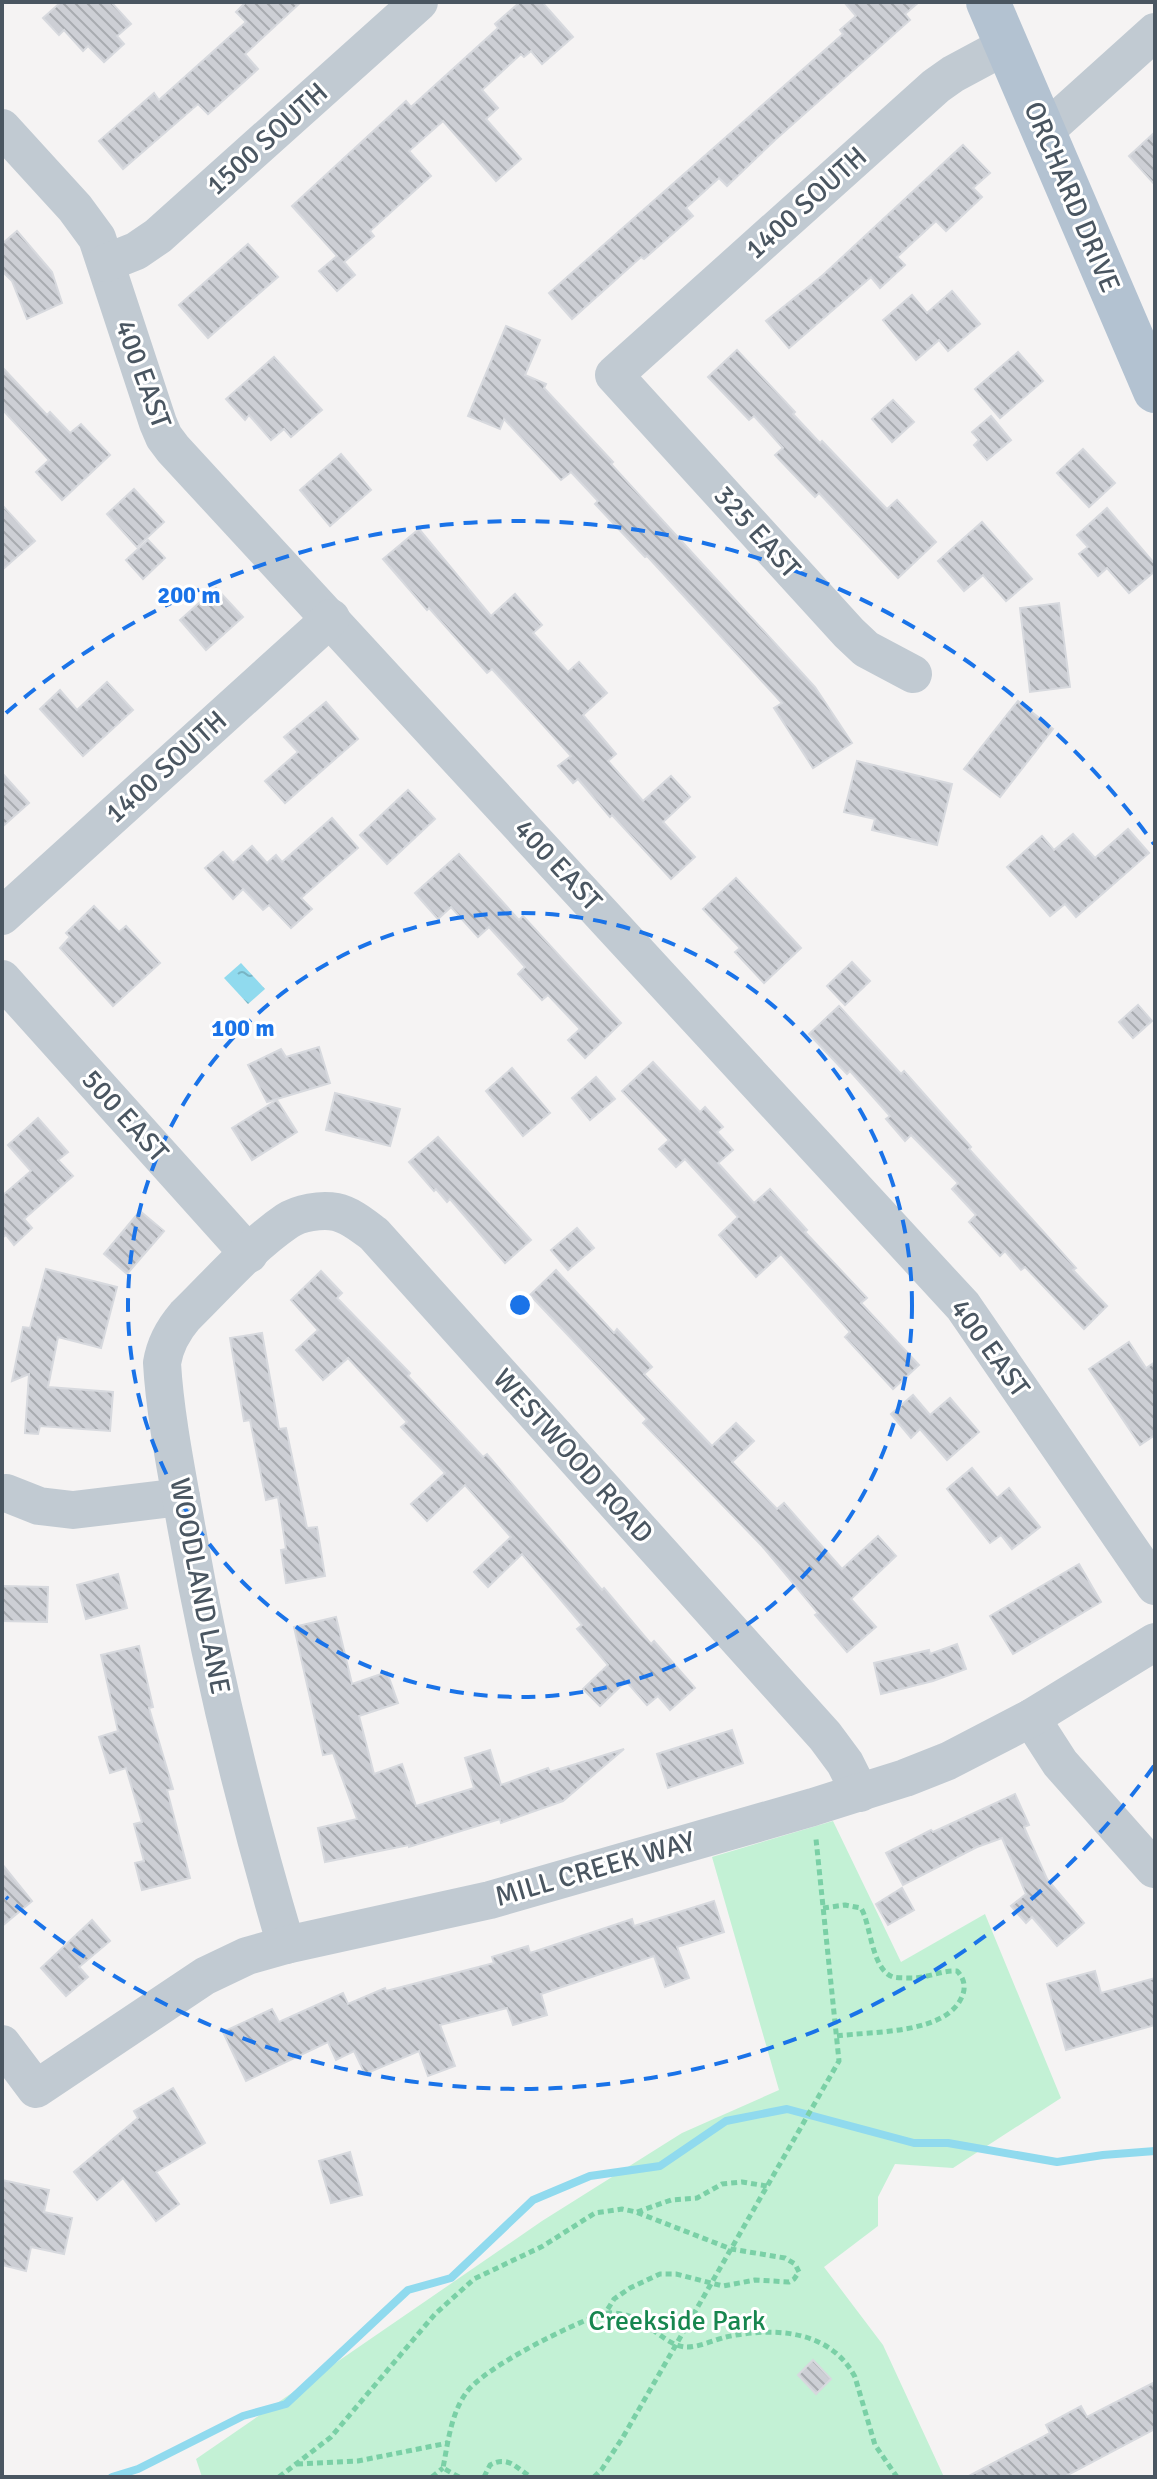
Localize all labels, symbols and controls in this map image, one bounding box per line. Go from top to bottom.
street label: 1500 SOUTH [199,76,335,202]
street label: ORCHARD DRIVE [1017,96,1127,298]
street label: 1400 SOUTH [738,140,874,266]
street label: 400 EAST [108,315,178,433]
street label: 325 EAST [707,479,808,586]
text: 200 m [157,580,221,610]
street label: 1400 SOUTH [98,704,234,830]
street label: 400 EAST [507,812,609,918]
text: 100 m [211,1013,275,1043]
street label: 500 EAST [75,1063,176,1170]
centre of rings [506,1291,534,1319]
street label: 400 EAST [943,1292,1037,1404]
street label: WESTWOOD ROAD [486,1362,660,1550]
street label: WOODLAND LANE [162,1475,238,1697]
street label: MILL CREEK WAY [491,1824,699,1914]
park label: Creekside Park [588,2304,766,2338]

